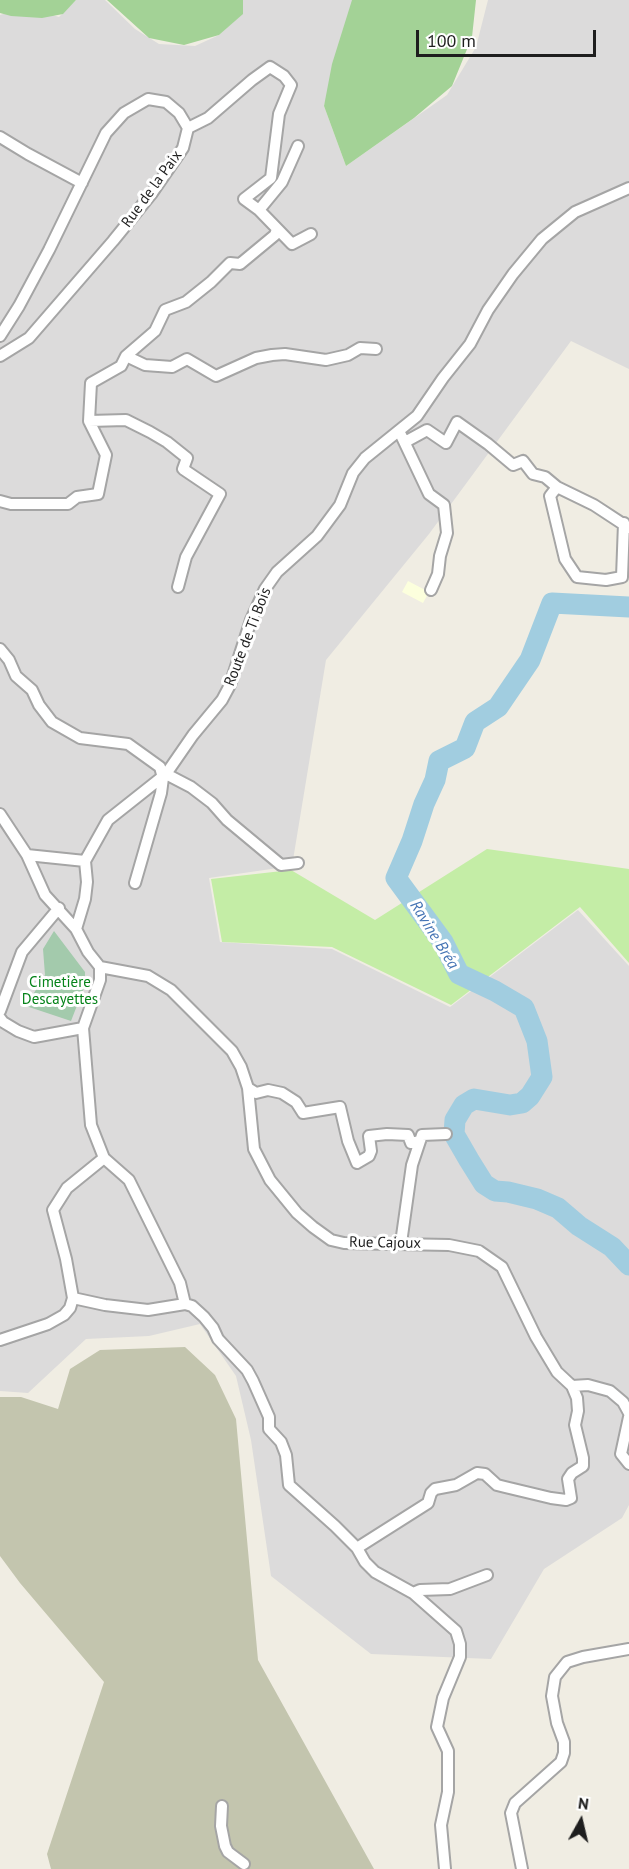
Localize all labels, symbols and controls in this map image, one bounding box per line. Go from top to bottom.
scale bar [419,18,599,56]
text: 100 m [427,29,476,52]
street label: Rue de la Paix [118,147,186,231]
street label: Route de Ti Bois [221,585,275,689]
water label: Ravine Bréa [405,897,463,973]
park label: Cimetière Descayettes [22,974,98,1009]
street label: Rue Cajoux [349,1233,421,1253]
north arrow [551,1791,611,1851]
text: N [577,1793,590,1814]

